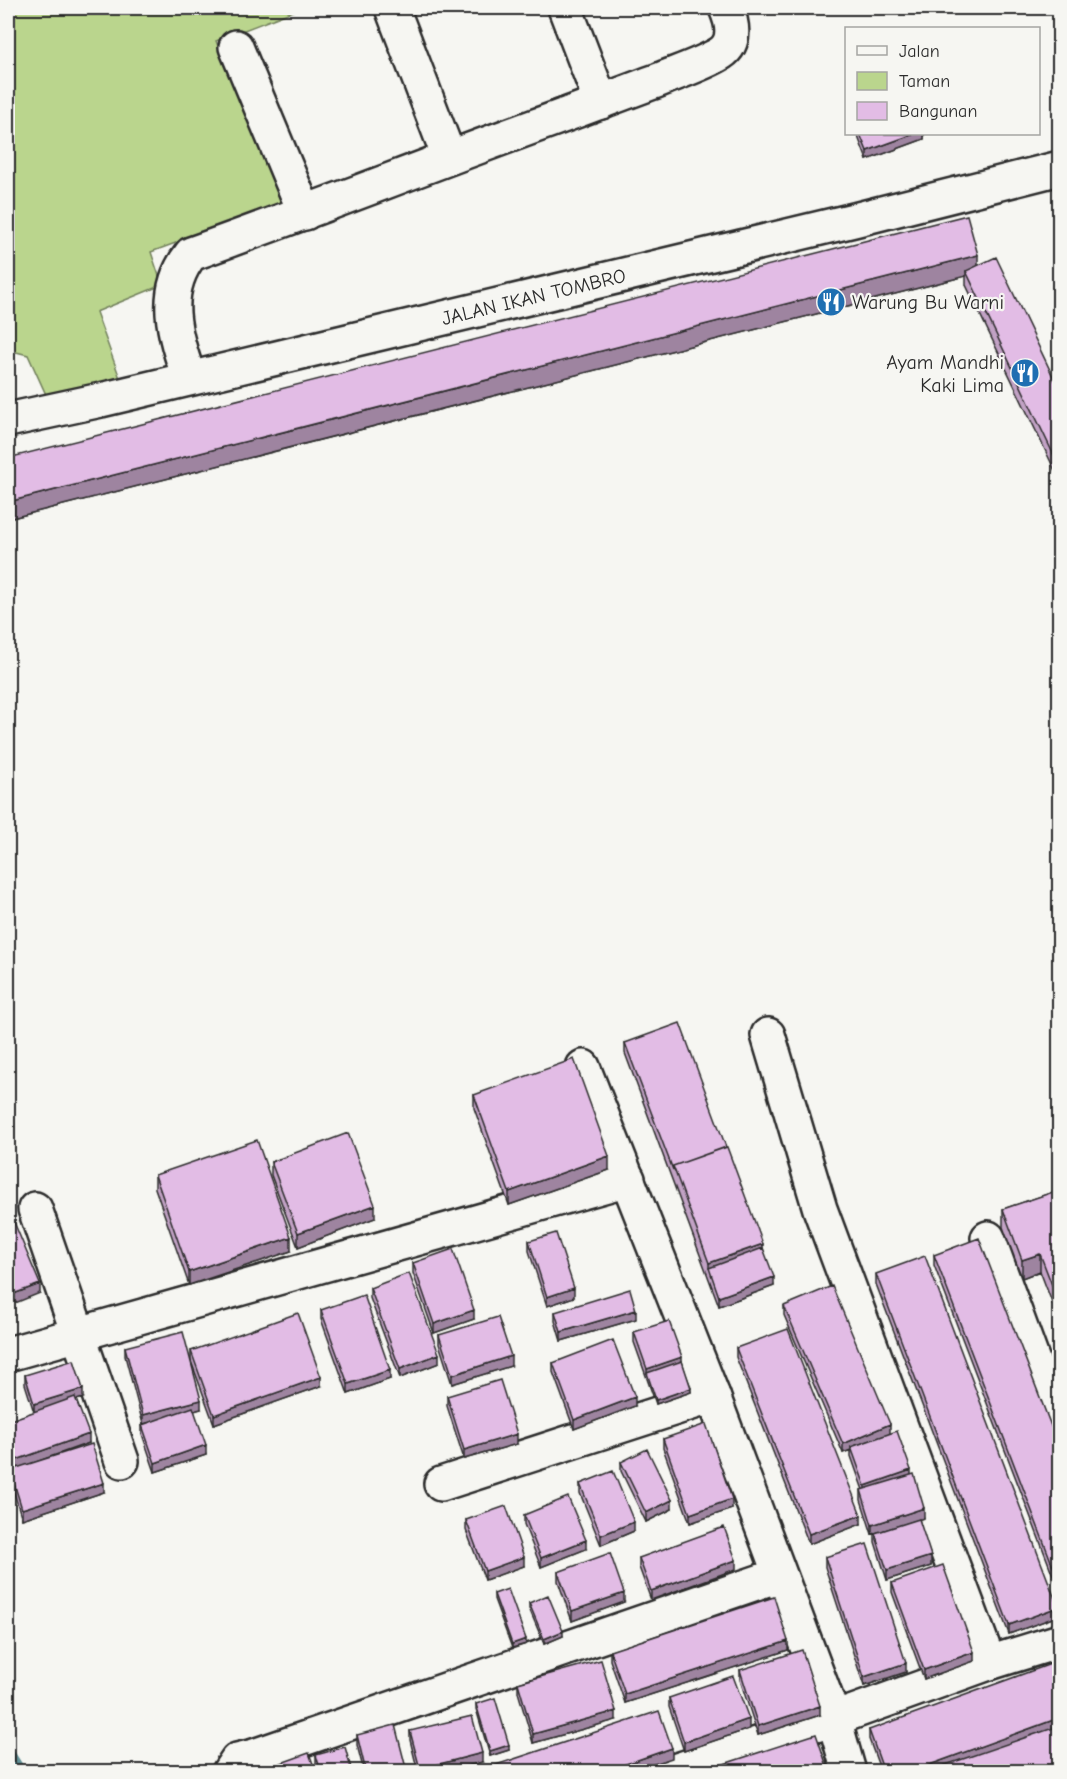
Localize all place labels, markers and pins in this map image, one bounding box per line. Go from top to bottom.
restaurant icon: Warung Bu Warni [815,286,847,318]
place label: Warung Bu Warni [852,291,1004,314]
place label: Ayam Mandhi Kaki Lima [886,351,1004,397]
restaurant icon: Ayam Mandhi Kaki Lima [1009,357,1041,389]

